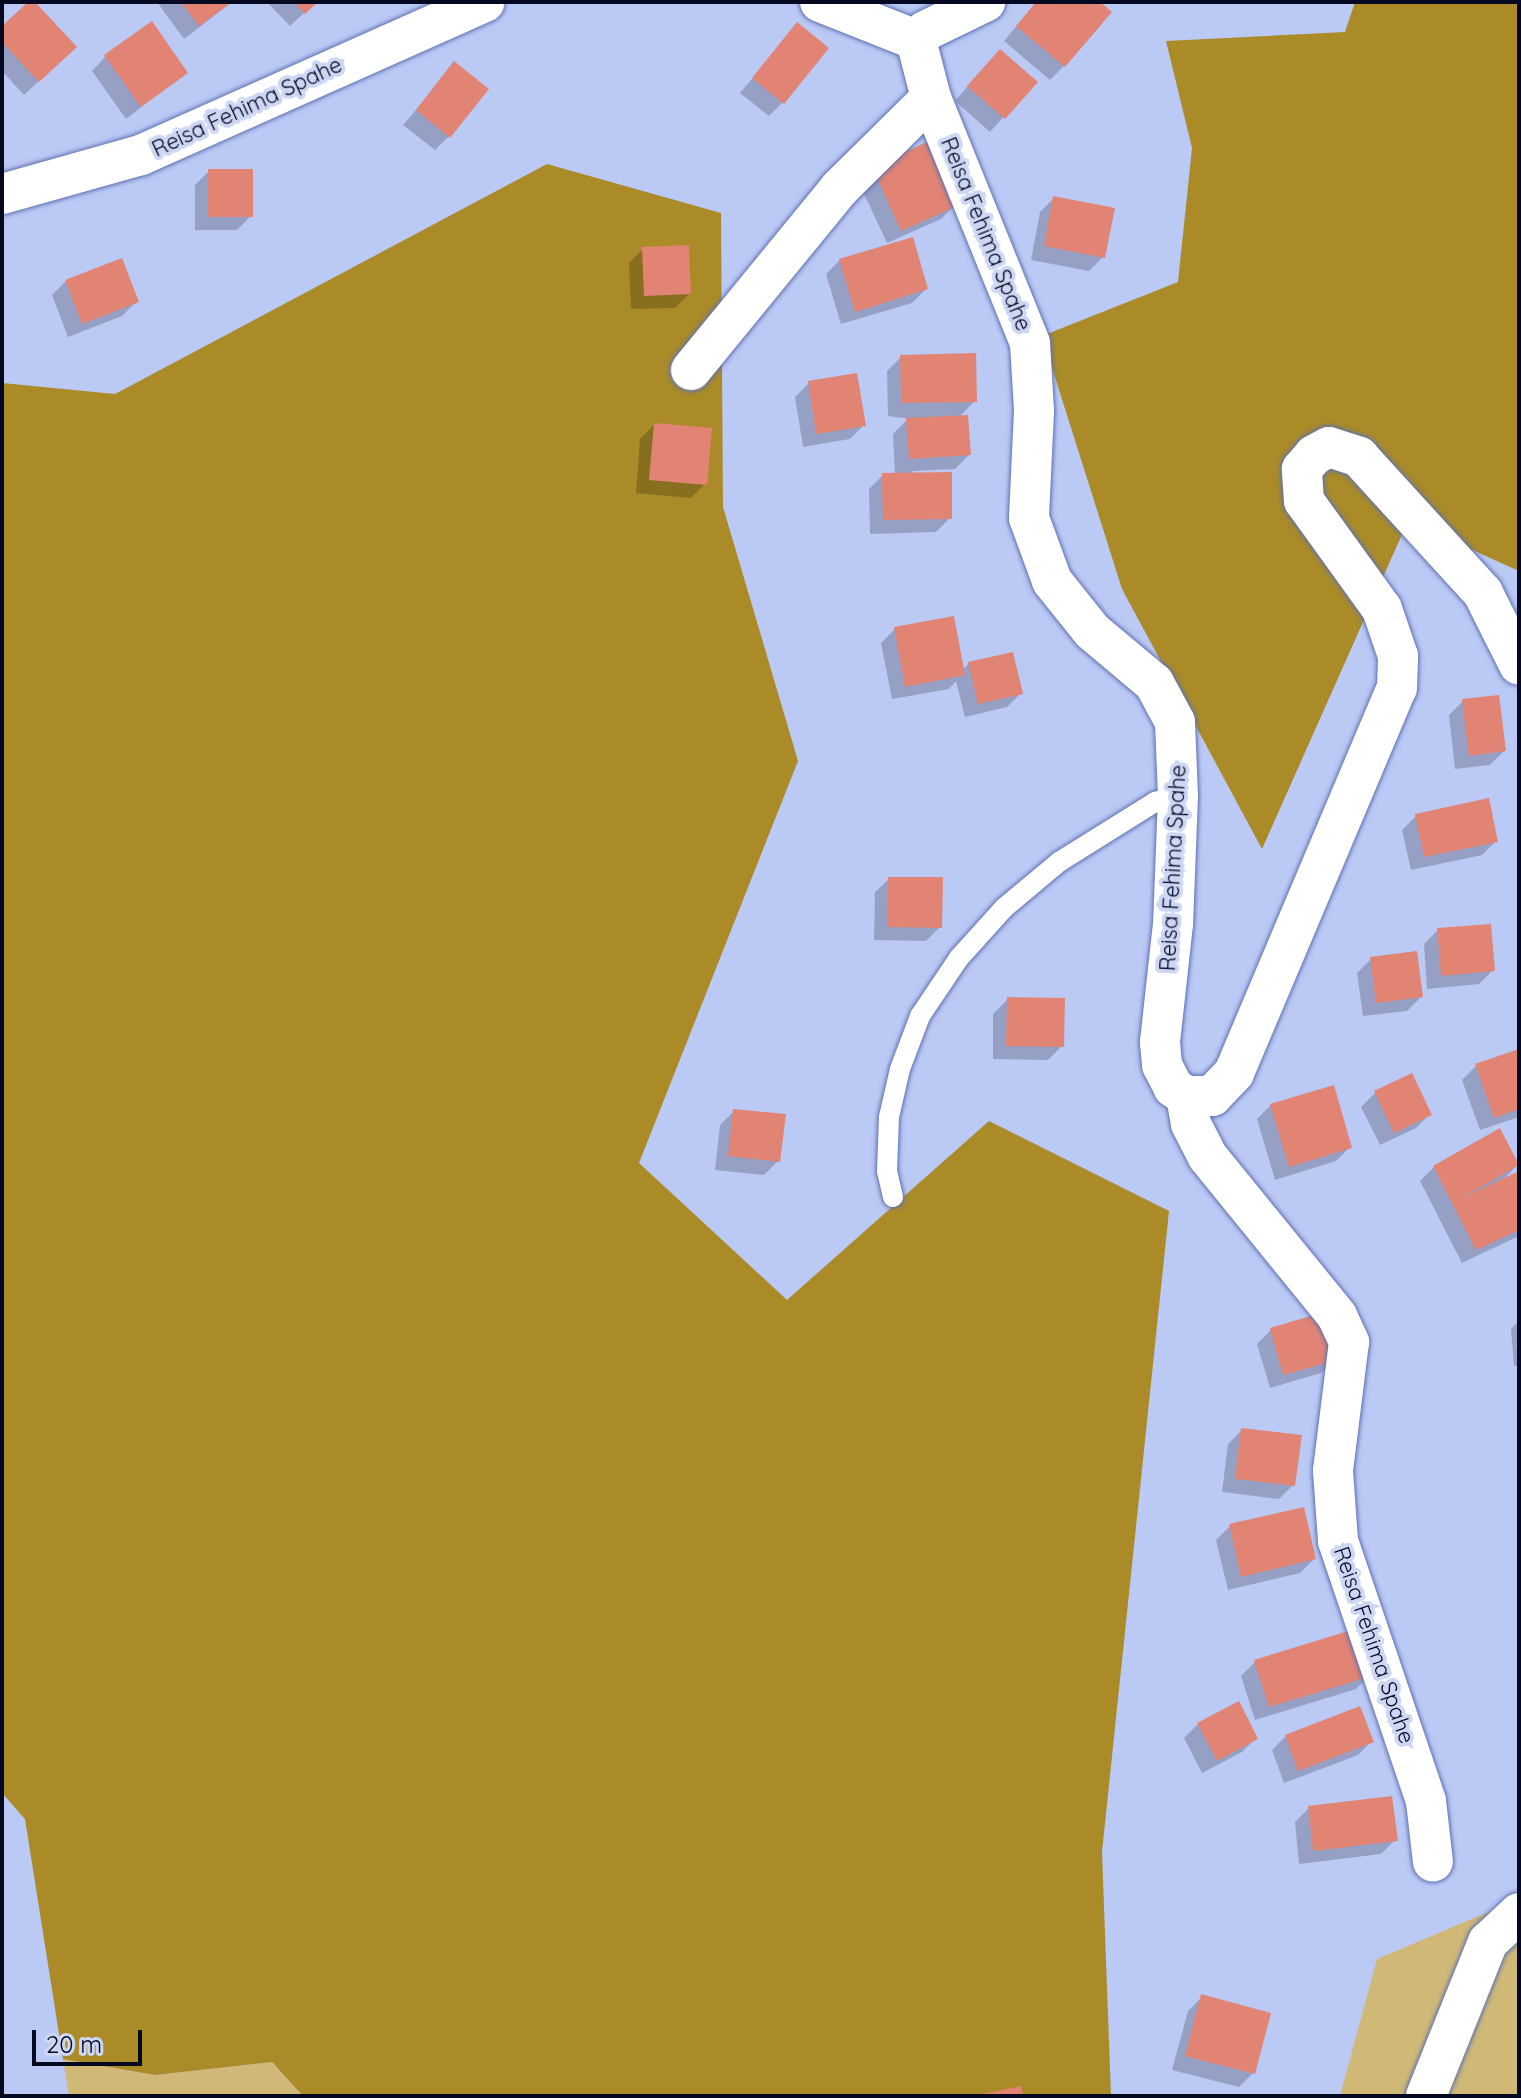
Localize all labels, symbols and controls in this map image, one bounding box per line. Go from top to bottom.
street label: Reisa Fehima Spahe [148,51,346,163]
street label: Reisa Fehima Spahe [935,133,1037,335]
street label: Reisa Fehima Spahe [1154,764,1192,972]
street label: Reisa Fehima Spahe [1328,1543,1420,1747]
scale bar [36,2014,146,2064]
text: 20 m [46,2029,102,2059]

